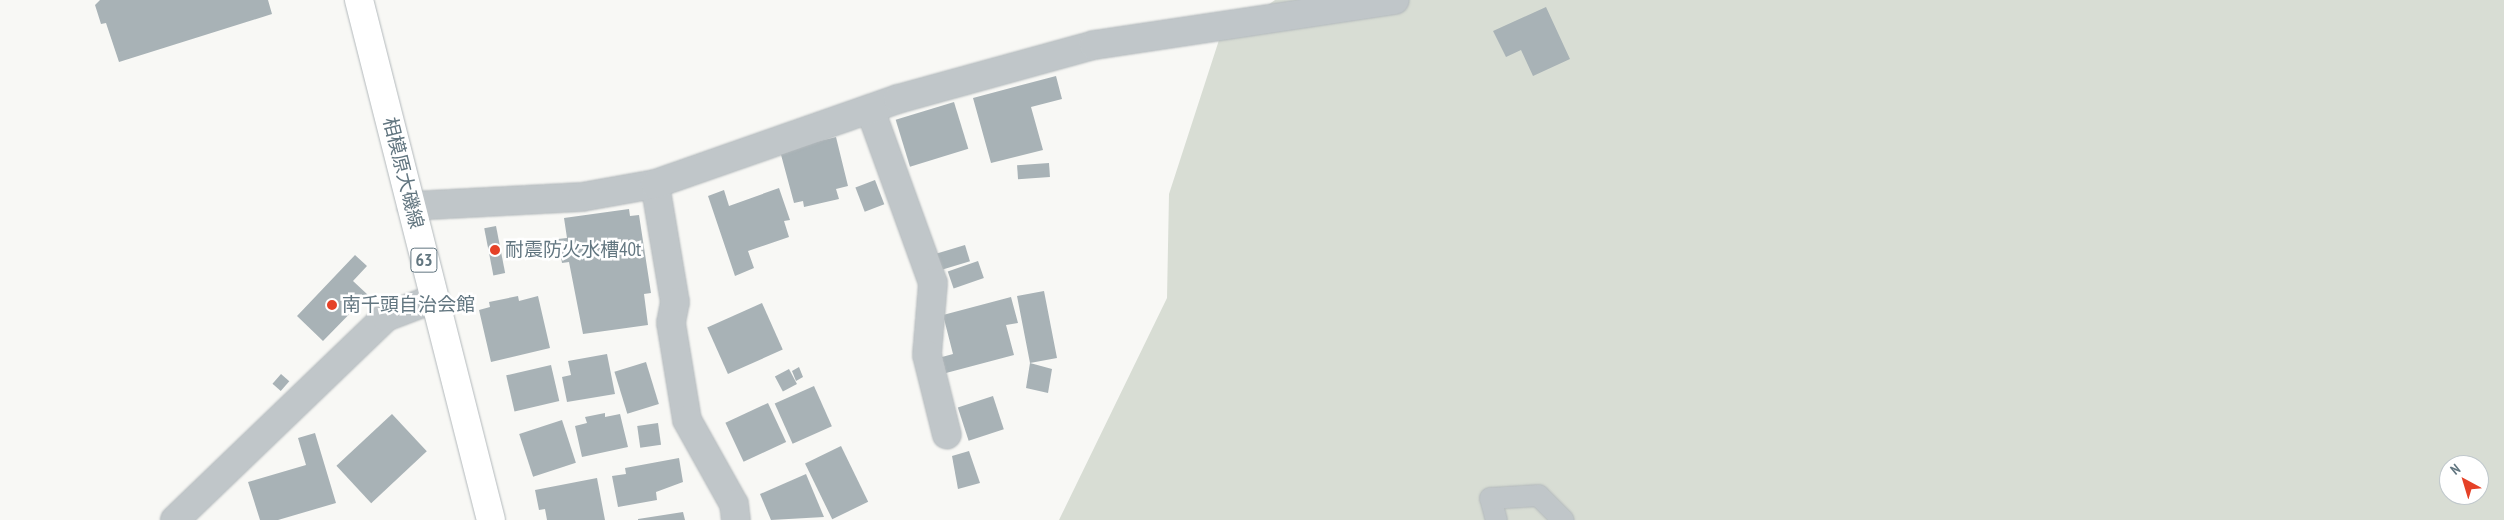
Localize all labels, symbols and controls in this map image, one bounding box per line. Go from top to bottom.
street label: 相模原大磯線 [378,115,428,231]
place label: 耐震防火水槽40t [505,239,641,261]
road number: 63 [410,244,438,276]
marker: 耐震防火水槽40t [489,244,501,256]
place label: 南千頭自治会館 [342,294,475,316]
marker: 南千頭自治会館 [326,299,338,311]
north arrow [2439,455,2489,505]
text: N [2447,460,2464,478]

